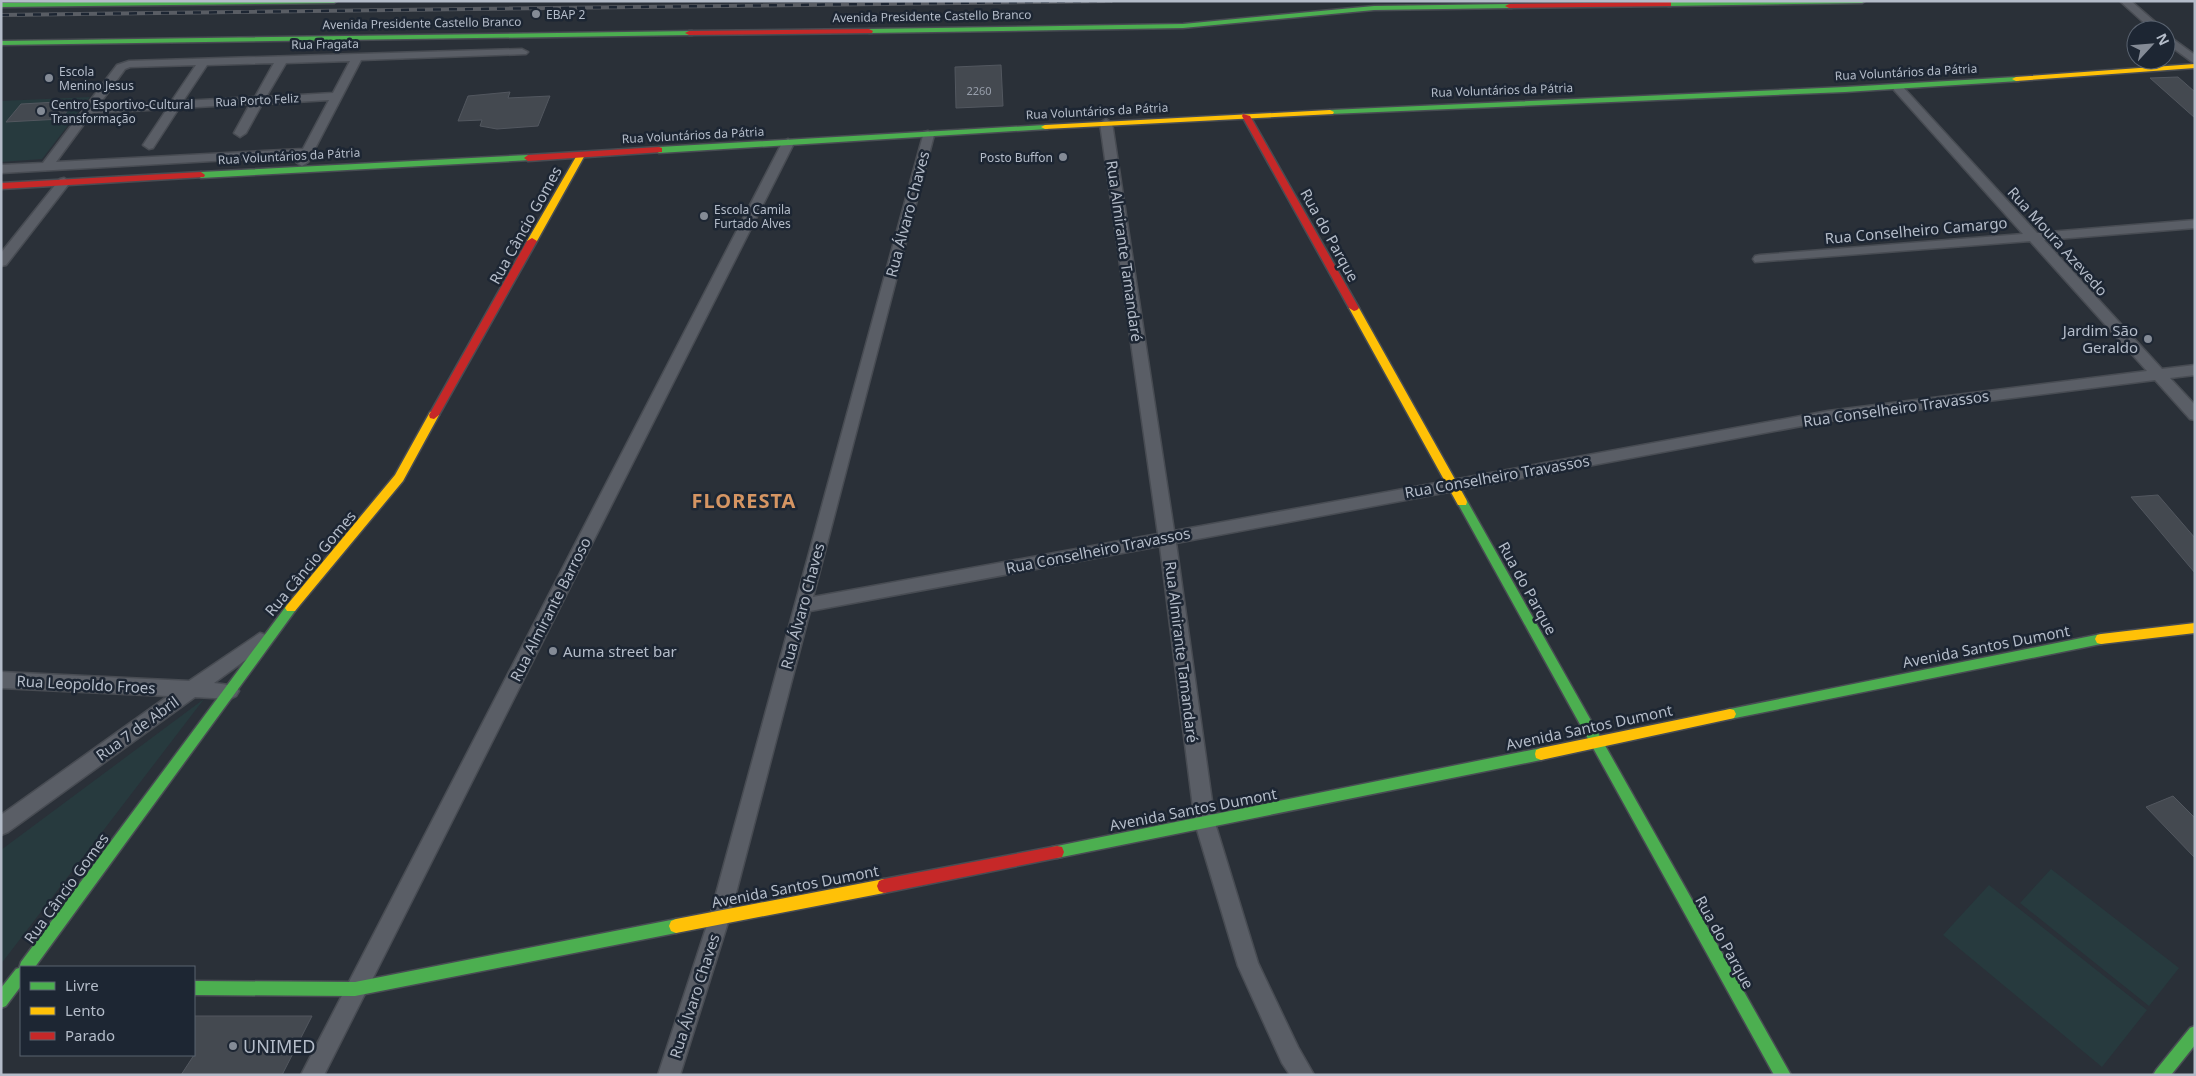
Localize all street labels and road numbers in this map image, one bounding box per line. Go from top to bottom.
street label: Avenida Presidente Castello Branco [832,6,1032,26]
street label: Avenida Presidente Castello Branco [322,13,522,33]
street label: Rua Fragata [291,35,359,53]
street label: Rua Voluntários da Pátria [1834,60,1978,84]
street label: Rua Voluntários da Pátria [1431,79,1573,101]
street label: Rua Porto Feliz [215,89,300,111]
street label: Rua Voluntários da Pátria [1025,99,1169,123]
street label: Rua Voluntários da Pátria [621,123,765,147]
street label: Rua Voluntários da Pátria [217,144,361,168]
street label: Rua Álvaro Chaves [881,149,933,279]
street label: Rua Almirante Tamandaré [1102,159,1148,343]
street label: Rua Câncio Gomes [484,163,566,287]
street label: Rua Moura Azevedo [2004,182,2112,300]
street label: Rua do Parque [1296,185,1364,285]
street label: Rua Conselheiro Camargo [1824,212,2008,248]
street label: Rua Conselheiro Travassos [1802,385,1990,431]
street label: Rua Conselheiro Travassos [1403,450,1591,502]
street label: Rua Câncio Gomes [260,506,360,620]
street label: Rua Conselheiro Travassos [1004,522,1192,578]
street label: Rua Almirante Barroso [505,534,595,684]
street label: Rua do Parque [1494,538,1562,638]
street label: Rua Álvaro Chaves [776,541,828,671]
street label: Rua Almirante Tamandaré [1161,560,1203,744]
street label: Avenida Santos Dumont [1901,620,2072,672]
street label: Rua Leopoldo Froes [16,670,156,698]
street label: Rua 7 de Abril [92,691,182,765]
street label: Avenida Santos Dumont [1504,699,1675,754]
street label: Avenida Santos Dumont [1108,783,1279,835]
street label: Rua Câncio Gomes [19,829,113,947]
street label: Avenida Santos Dumont [710,860,881,912]
street label: Rua do Parque [1691,892,1759,992]
street label: Rua Álvaro Chaves [664,931,724,1061]

